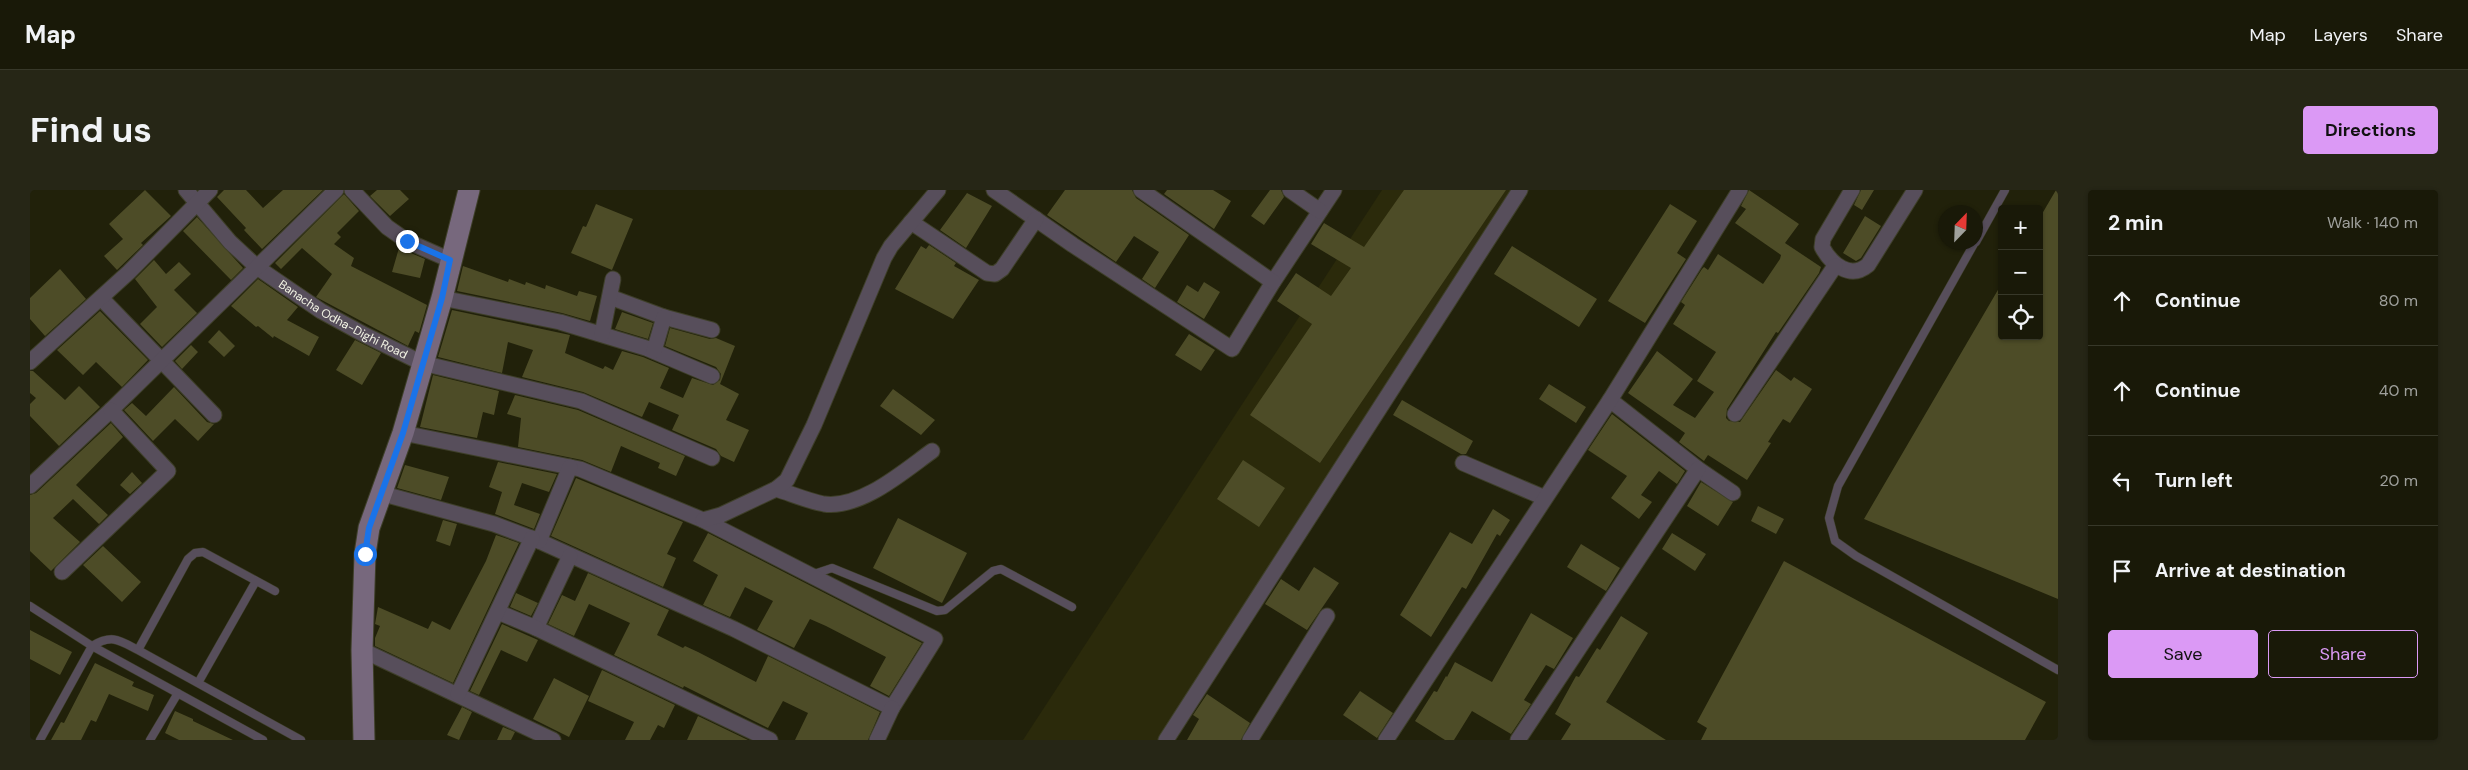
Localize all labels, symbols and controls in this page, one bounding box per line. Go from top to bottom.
text: Map [25,19,76,50]
text: Map [2250,23,2286,47]
text: Layers [2314,23,2368,47]
text: Share [2396,23,2443,47]
button: Directions [2303,106,2438,154]
text: Find us [30,107,152,153]
north arrow [1938,205,1983,250]
map controls [1998,205,2043,340]
button: + [1998,205,2043,250]
text: 2 min [2108,209,2164,237]
text: Walk · 140 m [2327,212,2418,233]
route end [396,230,419,253]
button: − [1998,250,2043,295]
street label: Banacha Odha-Dighi Road [275,276,410,363]
icon: ahead [2108,287,2136,315]
text: Continue [2155,288,2241,313]
text: 80 m [2379,290,2418,311]
button: locate [1998,295,2043,340]
icon: ahead [2108,377,2136,405]
text: Continue [2155,378,2241,403]
text: 40 m [2379,380,2418,401]
icon: left [2108,467,2136,495]
text: Turn left [2155,468,2233,493]
text: 20 m [2379,470,2418,491]
route start [354,543,377,566]
icon: arrive [2108,557,2136,585]
text: Arrive at destination [2155,558,2346,583]
button: Save [2108,630,2258,678]
button: Share [2268,630,2418,678]

